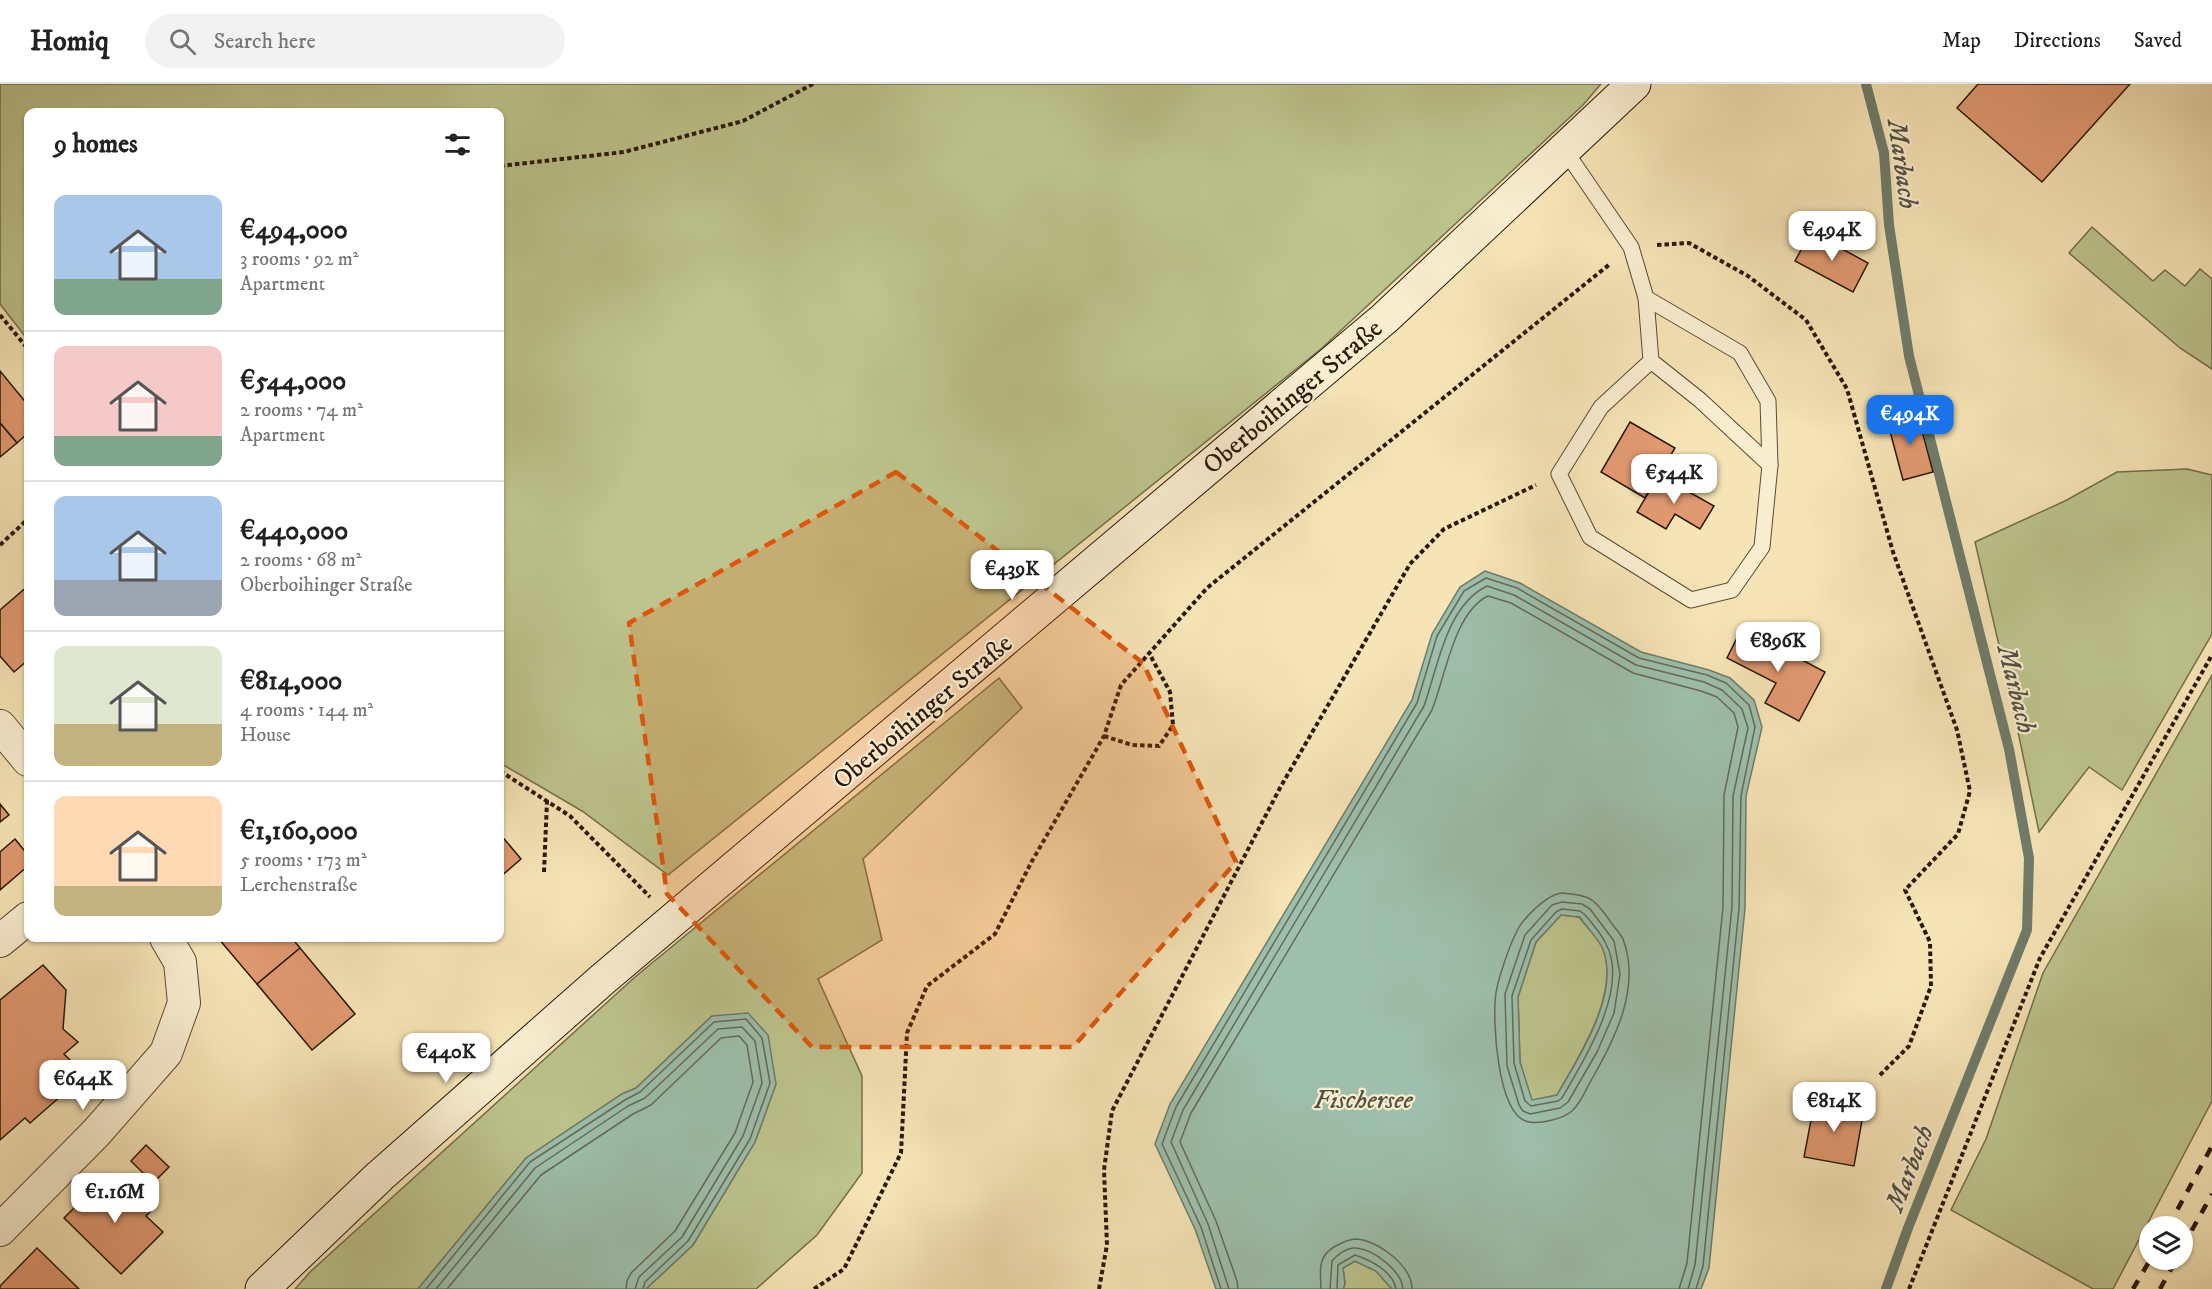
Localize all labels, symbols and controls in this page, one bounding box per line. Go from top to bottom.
search box [145,14,565,68]
text: Homiq [30,24,109,59]
icon: search [166,25,199,58]
text: Search here [214,28,316,55]
text: Map [1942,28,1981,54]
text: Directions [2014,28,2101,54]
text: Saved [2134,28,2182,54]
water label: Marbach [1879,115,1925,211]
text: 9 homes [54,128,138,161]
icon: filters [441,128,474,161]
pin: €494K [1790,211,1874,262]
text: €494,000 [240,214,348,247]
text: €494K [1803,218,1861,243]
icon: home [102,219,174,291]
text: 3 rooms · 92 m² [240,247,359,272]
text: Apartment [240,272,325,297]
street label: Oberboihinger Straße [1196,312,1389,482]
text: €544,000 [240,365,346,398]
icon: home [102,370,174,442]
pin: €494K [1868,395,1952,446]
text: 2 rooms · 74 m² [240,398,363,423]
text: €494K [1881,402,1939,427]
text: Apartment [240,423,325,448]
pin: €544K [1632,454,1716,505]
text: €544K [1645,461,1703,486]
text: €440,000 [240,515,348,548]
icon: home [102,520,174,592]
text: 2 rooms · 68 m² [240,548,362,573]
pin: €439K [970,550,1054,601]
text: €439K [985,557,1039,582]
text: Oberboihinger Straße [240,573,413,598]
pin: €896K [1736,622,1820,673]
street label: Oberboihinger Straße [826,627,1019,797]
text: €896K [1750,629,1806,654]
water label: Marbach [1988,640,2043,737]
text: €814,000 [240,665,342,698]
icon: home [102,670,174,742]
text: 4 rooms · 144 m² [240,698,373,723]
text: House [240,723,291,748]
text: €1,160,000 [240,815,358,848]
icon: home [102,820,174,892]
text: 5 rooms · 173 m² [240,848,367,873]
text: Lerchenstraße [240,873,357,898]
pin: €440K [404,1033,488,1084]
text: €440K [416,1040,476,1065]
pin: €644K [41,1060,125,1111]
text: €644K [53,1067,113,1092]
pin: €814K [1792,1082,1876,1133]
water label: Fischersee [1313,1083,1413,1117]
text: €814K [1807,1089,1861,1114]
water label: Marbach [1877,1120,1942,1218]
pin: €1.16M [66,1173,164,1224]
text: €1.16M [85,1180,145,1205]
map controls [2139,1216,2193,1270]
button: layers [2139,1216,2193,1270]

